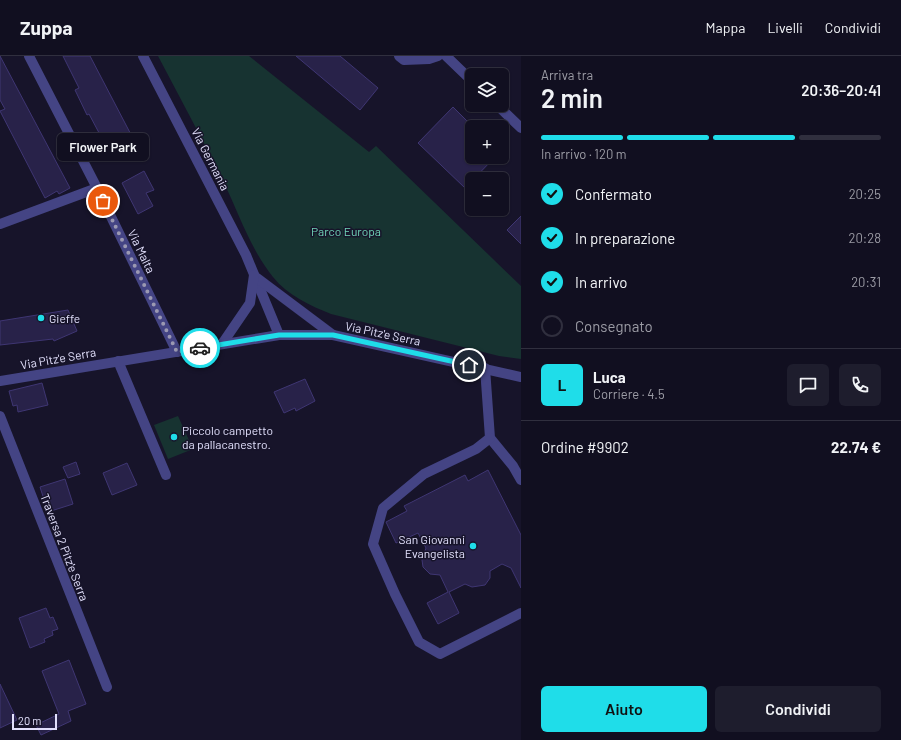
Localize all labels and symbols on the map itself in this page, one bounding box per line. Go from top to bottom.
street label: Via Germania [189,125,233,193]
callout: Flower Park [57,133,149,161]
pin [86,184,120,218]
park label: Parco Europa [311,224,381,238]
street label: Via Malta [125,227,159,275]
place label: Gieffe [49,311,80,325]
marker: Gieffe [36,313,46,323]
street label: Via Pitz'e Serra [344,318,422,348]
courier [180,328,220,368]
street label: Via Pitz'e Serra [19,344,97,372]
pin [452,348,486,382]
place label: Piccolo campetto da pallacanestro. [182,423,273,451]
marker: Piccolo campetto da pallacanestro. [169,432,179,442]
street label: Traversa 2 Pitz'e Serra [38,491,92,603]
place label: San Giovanni Evangelista [399,532,465,560]
marker: San Giovanni Evangelista [468,541,478,551]
scale bar [12,712,57,731]

